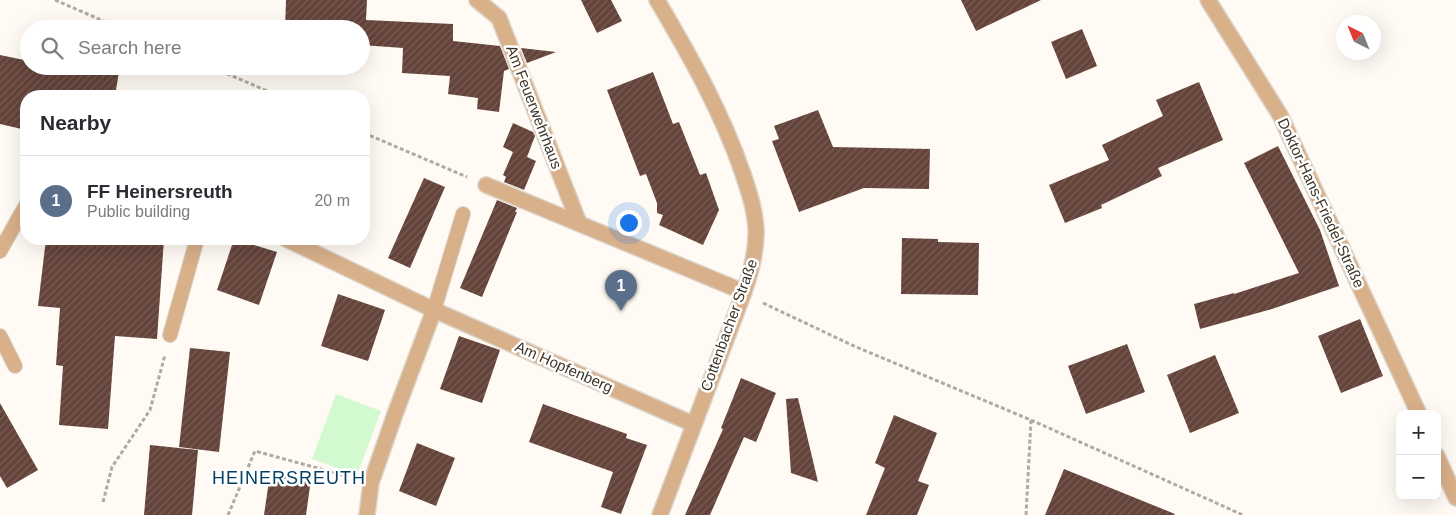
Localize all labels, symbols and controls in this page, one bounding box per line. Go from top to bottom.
north arrow [1336,15,1381,60]
search box [20,20,370,75]
icon: search [38,34,66,62]
text: Search here [78,37,182,58]
street label: Am Feuerwehrhaus [503,43,566,171]
text: Nearby [40,111,111,134]
street label: Doktor-Hans-Friedel-Straße [1275,115,1368,290]
text: FF Heinersreuth [87,181,233,202]
text: 1 [52,192,60,209]
text: 20 m [314,192,350,209]
text: Public building [87,203,190,220]
your location [616,210,642,236]
street label: Cottenbacher Straße [697,256,760,393]
pin: 1 [605,270,637,311]
street label: Am Hopfenberg [513,337,616,396]
map controls [1396,410,1441,500]
button: + [1396,410,1441,455]
button: − [1396,455,1441,500]
district label: HEINERSREUTH [212,468,366,488]

